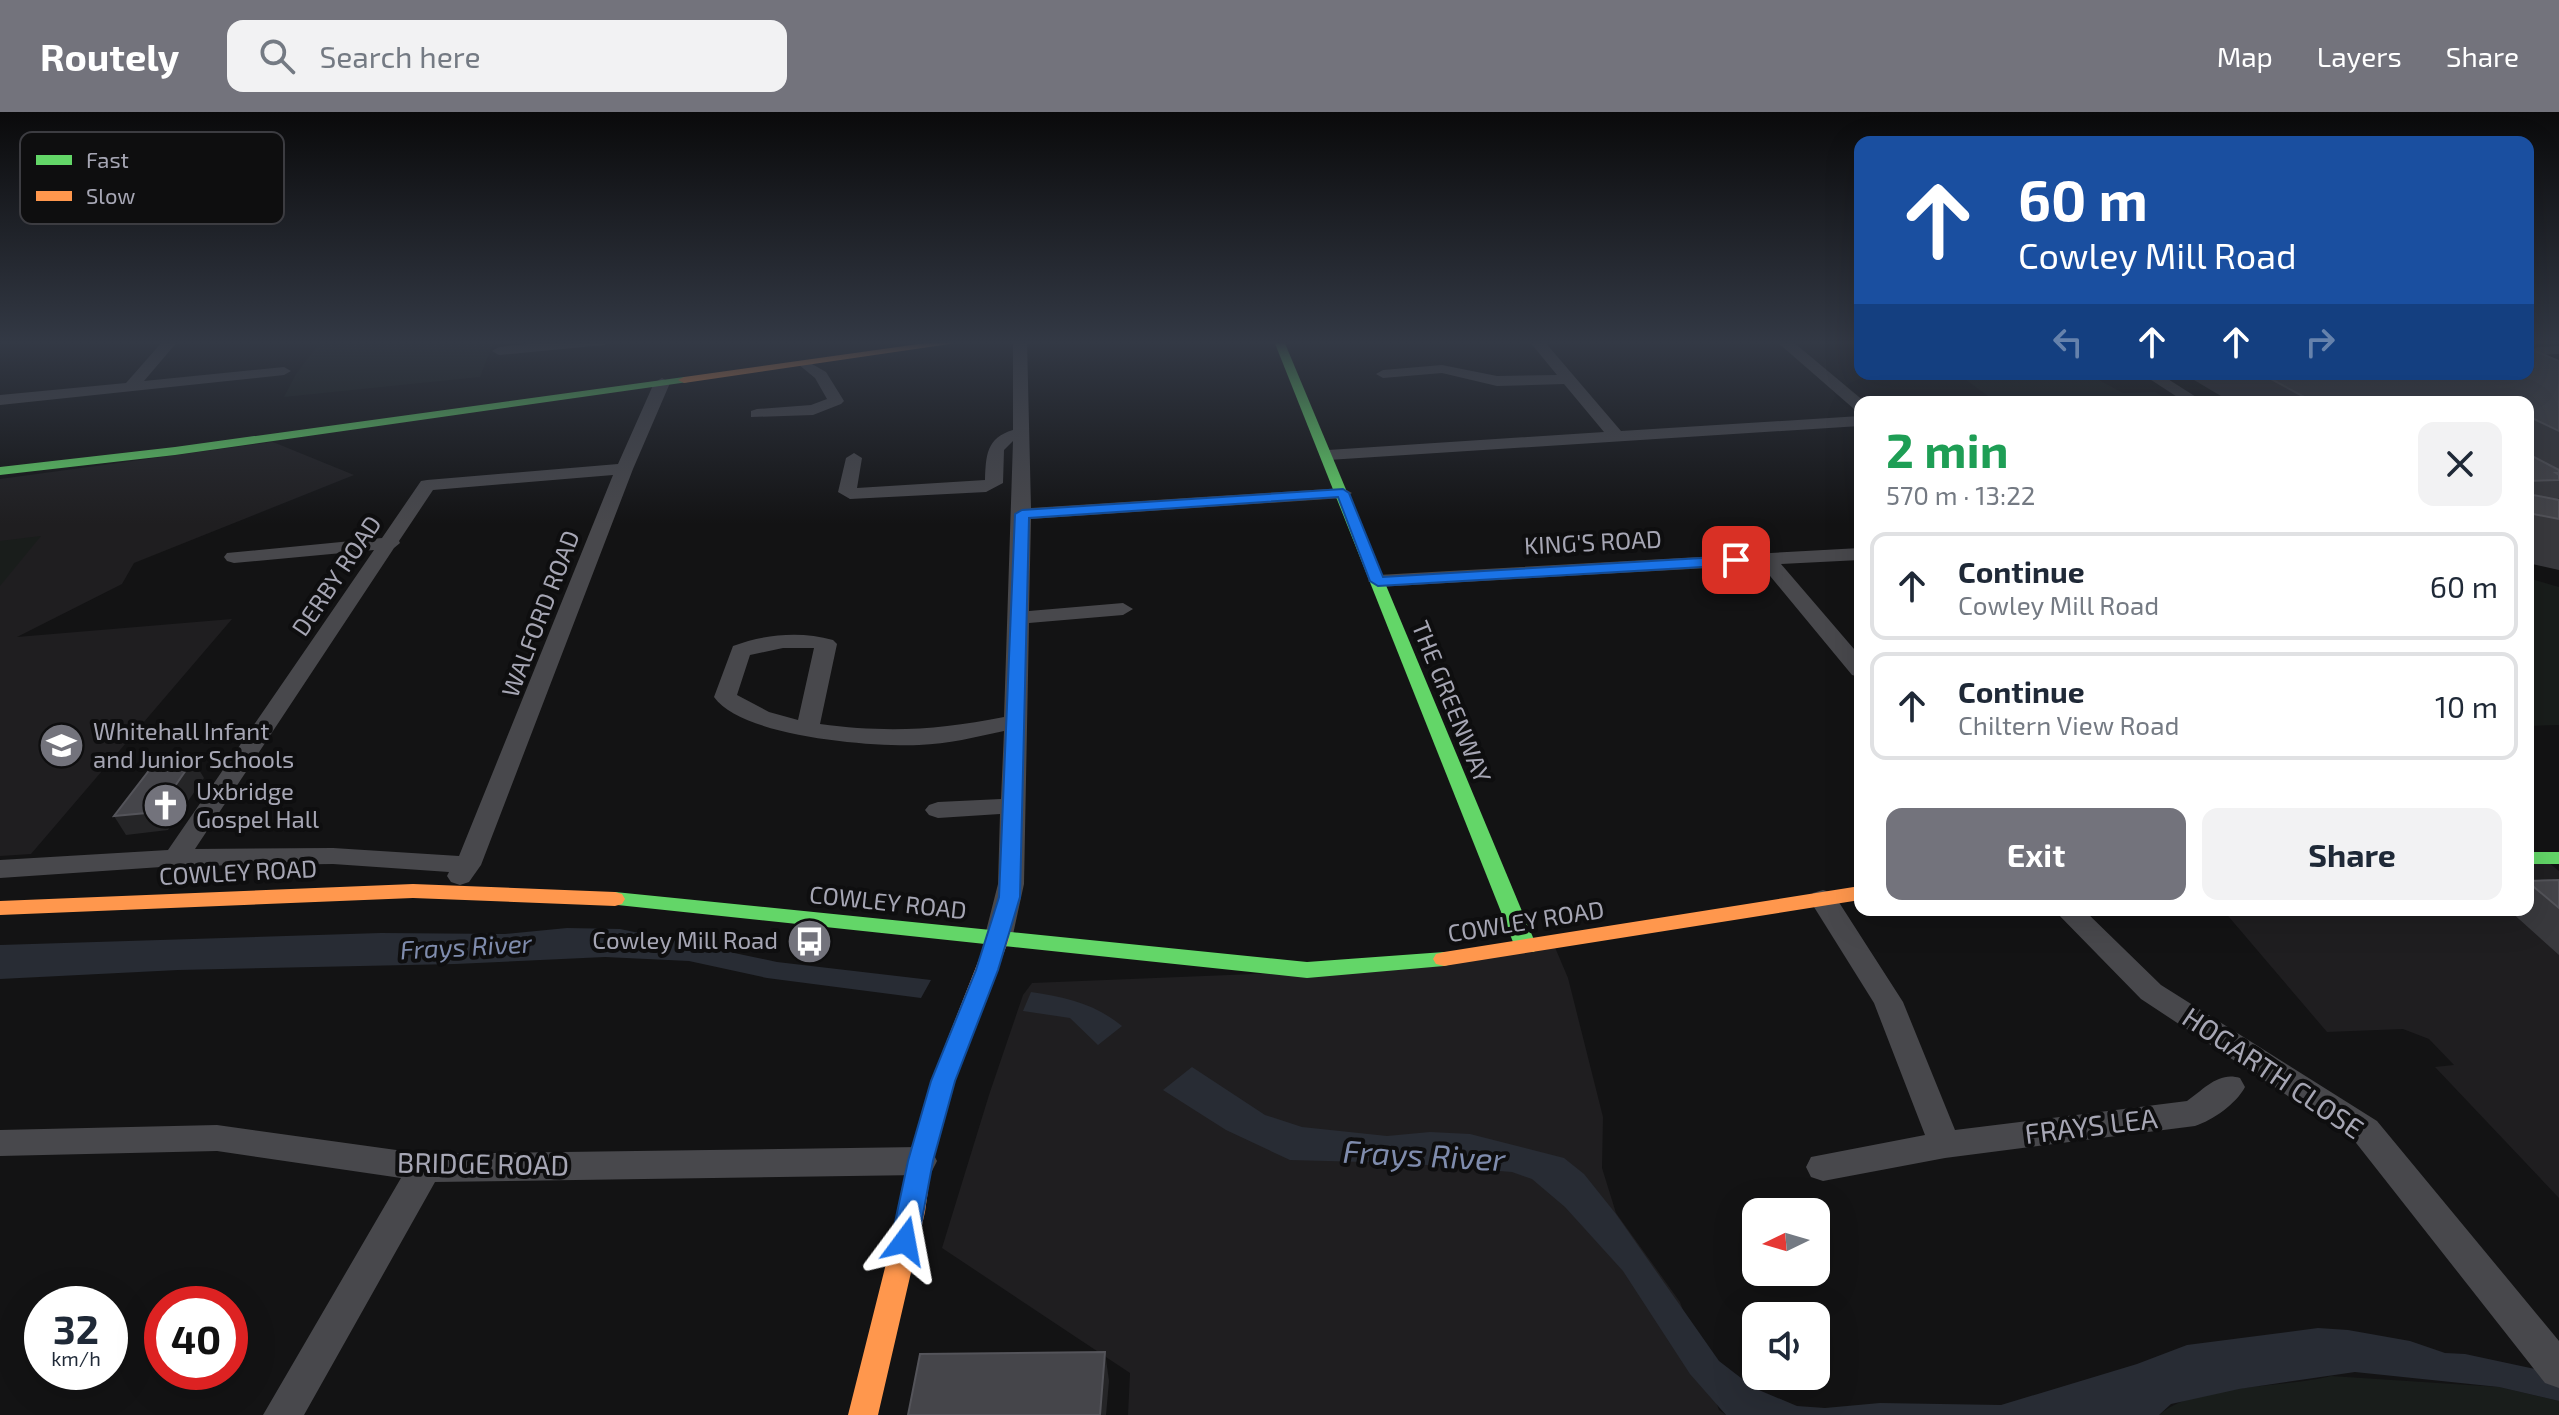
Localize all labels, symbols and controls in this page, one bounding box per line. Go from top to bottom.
search box [227,20,787,92]
text: Routely [40,33,179,79]
icon: search [255,34,299,78]
text: Search here [319,38,481,74]
text: Map [2217,39,2273,73]
text: Layers [2317,39,2402,73]
text: Share [2446,39,2519,73]
legend [20,132,284,224]
text: Fast [86,146,129,172]
text: 60 m [2018,165,2148,232]
icon: ahead [1886,168,1990,272]
text: Slow [86,182,135,208]
text: Cowley Mill Road [2018,233,2297,276]
icon: left [2046,320,2090,364]
icon: ahead [2130,320,2174,364]
icon: ahead [2214,320,2258,364]
icon: right [2298,320,2342,364]
text: 2 min [1886,420,2009,478]
button: close [2418,422,2502,506]
text: 570 m · 13:22 [1886,479,2035,510]
street label: DERBY ROAD [285,510,387,641]
street label: KING'S ROAD [1523,523,1663,560]
street label: WALFORD ROAD [495,526,585,701]
pin [1702,526,1770,594]
icon: arrive [1714,538,1758,582]
text: Continue [1958,553,2085,589]
icon: ahead [1890,564,1934,608]
text: 60 m [2430,568,2498,604]
text: Cowley Mill Road [1958,589,2159,620]
street label: THE GREENWAY [1407,616,1498,787]
text: Continue [1958,673,2085,709]
icon: ahead [1890,684,1934,728]
text: 10 m [2435,688,2498,724]
text: Chiltern View Road [1958,709,2179,740]
place label: Whitehall Infant and Junior Schools [93,716,294,773]
school or university icon: Whitehall Infant and Junior Schools [38,722,86,770]
place label: Uxbridge Gospel Hall [196,776,319,833]
church icon: Uxbridge Gospel Hall [141,782,189,830]
button: Exit [1886,808,2186,900]
button: Share [2202,808,2502,900]
street label: COWLEY ROAD [158,853,318,890]
street label: COWLEY ROAD [808,879,968,924]
street label: COWLEY ROAD [1445,894,1606,947]
bus stop icon: Cowley Mill Road [785,917,833,965]
place label: Cowley Mill Road [592,925,778,954]
water label: Frays River [399,927,533,965]
street label: HOGARTH CLOSE [2177,999,2370,1145]
street label: FRAYS LEA [2023,1100,2160,1150]
water label: Frays River [1342,1131,1508,1178]
street label: BRIDGE ROAD [397,1145,569,1181]
north arrow [1742,1198,1830,1286]
map controls [1742,1198,1830,1390]
position arrow [863,1199,947,1283]
speed limit sign: 40 [144,1286,248,1390]
button: sound [1742,1302,1830,1390]
text: 32 [53,1304,99,1352]
text: km/h [51,1346,101,1370]

